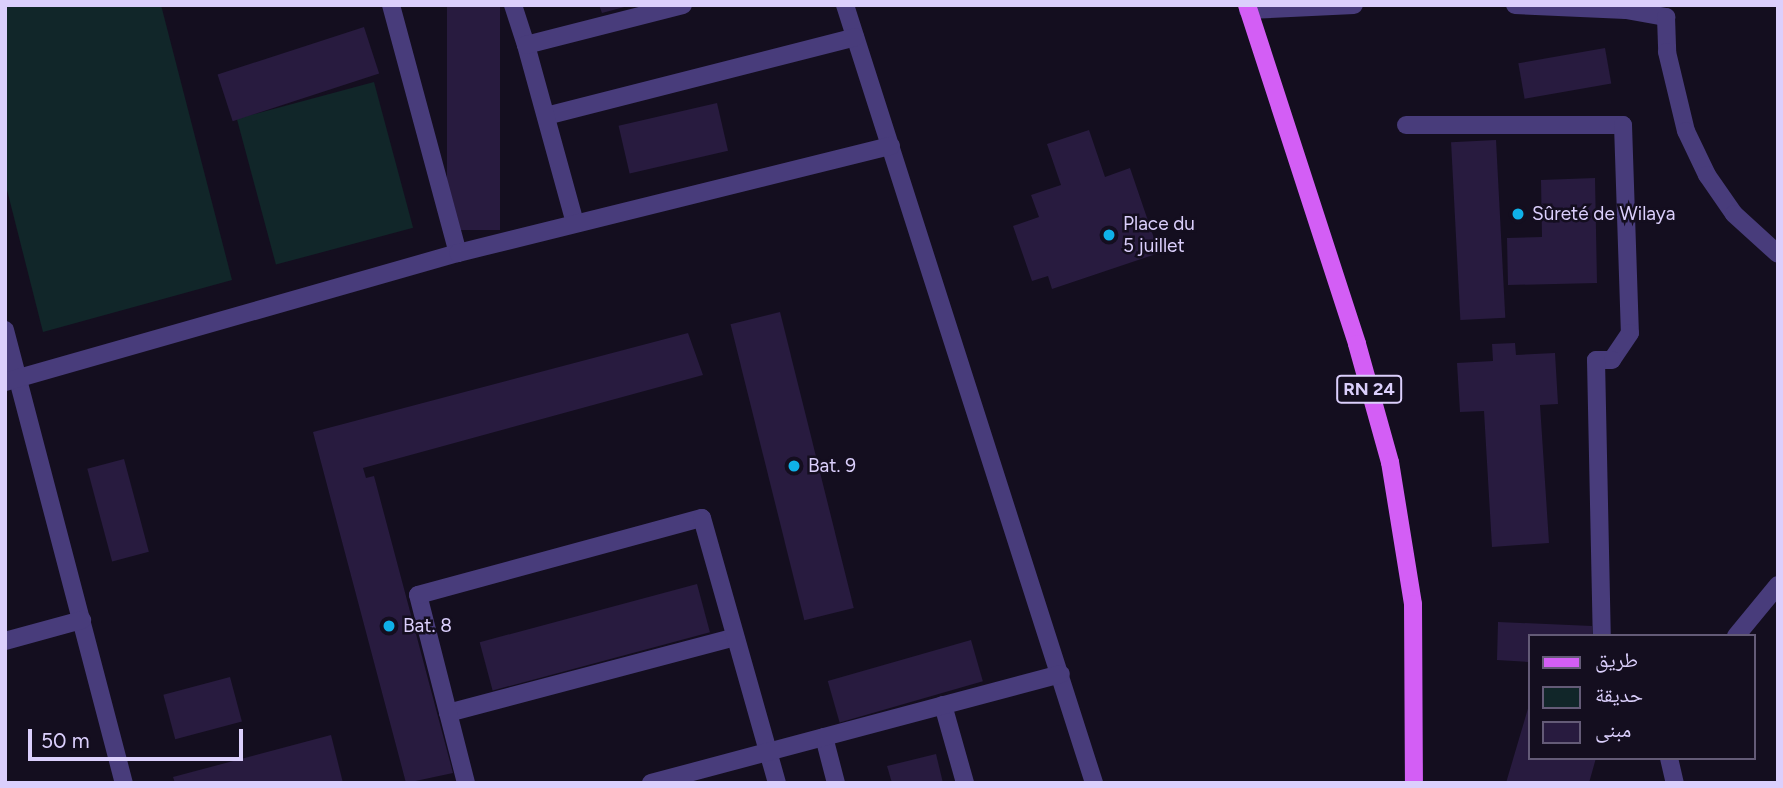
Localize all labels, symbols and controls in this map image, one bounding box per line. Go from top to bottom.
place label: Sûreté de Wilaya [1532,203,1675,225]
marker: Sûreté de Wilaya [1510,206,1526,222]
place label: Place du 5 juillet [1123,213,1195,257]
marker: Place du 5 juillet [1101,227,1117,243]
road number: RN 24 [1336,374,1402,404]
place label: Bat. 9 [808,455,856,477]
marker: Bat. 9 [786,458,802,474]
place label: Bat. 8 [403,615,452,637]
marker: Bat. 8 [381,618,397,634]
legend [1528,634,1755,760]
text: طريق [1595,647,1638,672]
text: حديقة [1595,682,1643,707]
scale bar [32,714,247,758]
text: مبنى [1595,717,1631,742]
text: 50 m [41,728,90,753]

